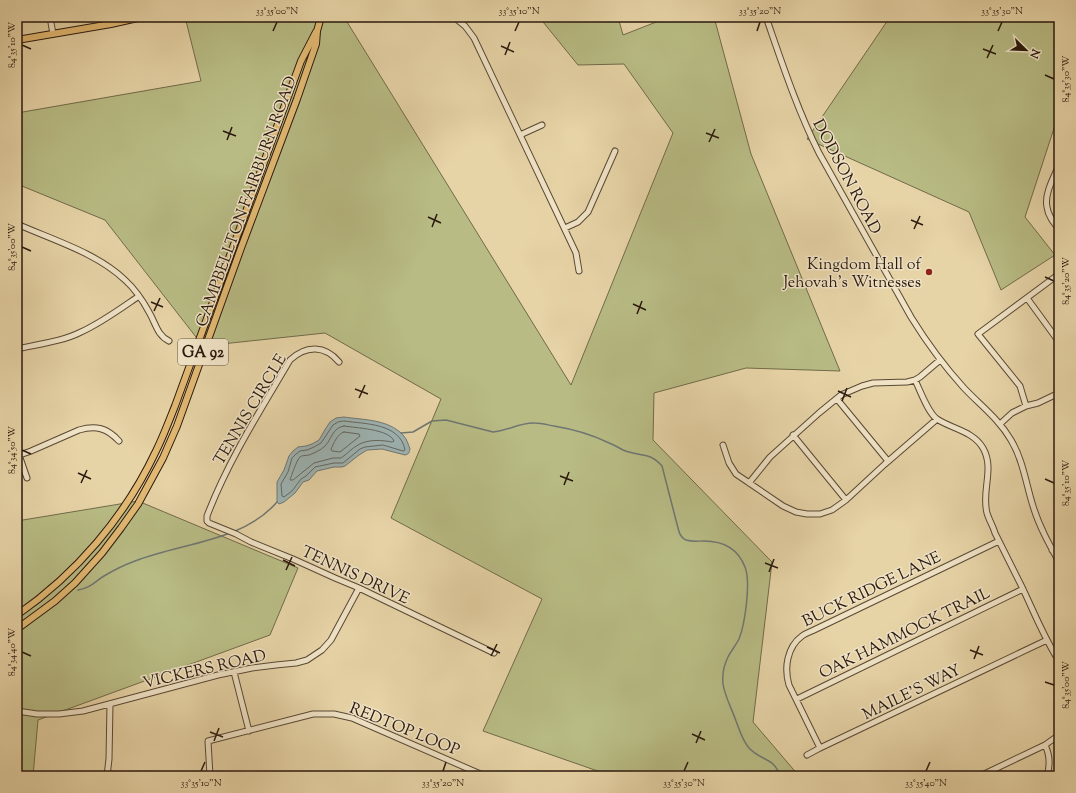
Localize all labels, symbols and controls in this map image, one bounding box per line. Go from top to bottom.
text: 33°35'00"N [256,4,298,19]
text: 33°35'10"N [498,4,540,19]
text: 33°35'20"N [739,4,781,19]
text: 33°35'30"N [981,4,1023,19]
text: 84°35'10"W [5,22,20,68]
north arrow [1006,30,1046,70]
text: N [1025,45,1044,61]
text: 84°35'30"W [1059,56,1074,102]
street label: CAMPBELLTON FAIRBURN ROAD [191,73,304,330]
street label: DODSON ROAD [806,115,886,239]
text: 84°35'00"W [5,223,20,271]
place label: Kingdom Hall of Jehovah’s Witnesses [782,254,922,295]
text: 84°35'20"W [1059,257,1074,305]
marker: Kingdom Hall of Jehovah’s Witnesses [924,267,934,277]
road number: GA 92 [178,339,228,365]
street label: TENNIS CIRCLE [209,350,294,470]
text: 84°34'50"W [5,426,20,474]
text: 84°35'10"W [1059,460,1074,506]
street label: TENNIS DRIVE [297,541,413,611]
street label: BUCK RIDGE LANE [799,547,946,634]
street label: OAK HAMMOCK TRAIL [816,583,995,686]
text: 84°34'40"W [5,628,20,676]
street label: VICKERS ROAD [141,645,269,696]
street label: MAILE'S WAY [859,659,966,727]
text: 84°35'00"W [1059,661,1074,709]
street label: REDTOP LOOP [345,698,463,763]
text: 33°35'10"N [180,776,222,791]
text: 33°35'20"N [422,776,464,791]
text: 33°35'30"N [663,776,705,791]
text: 33°35'40"N [905,776,947,791]

